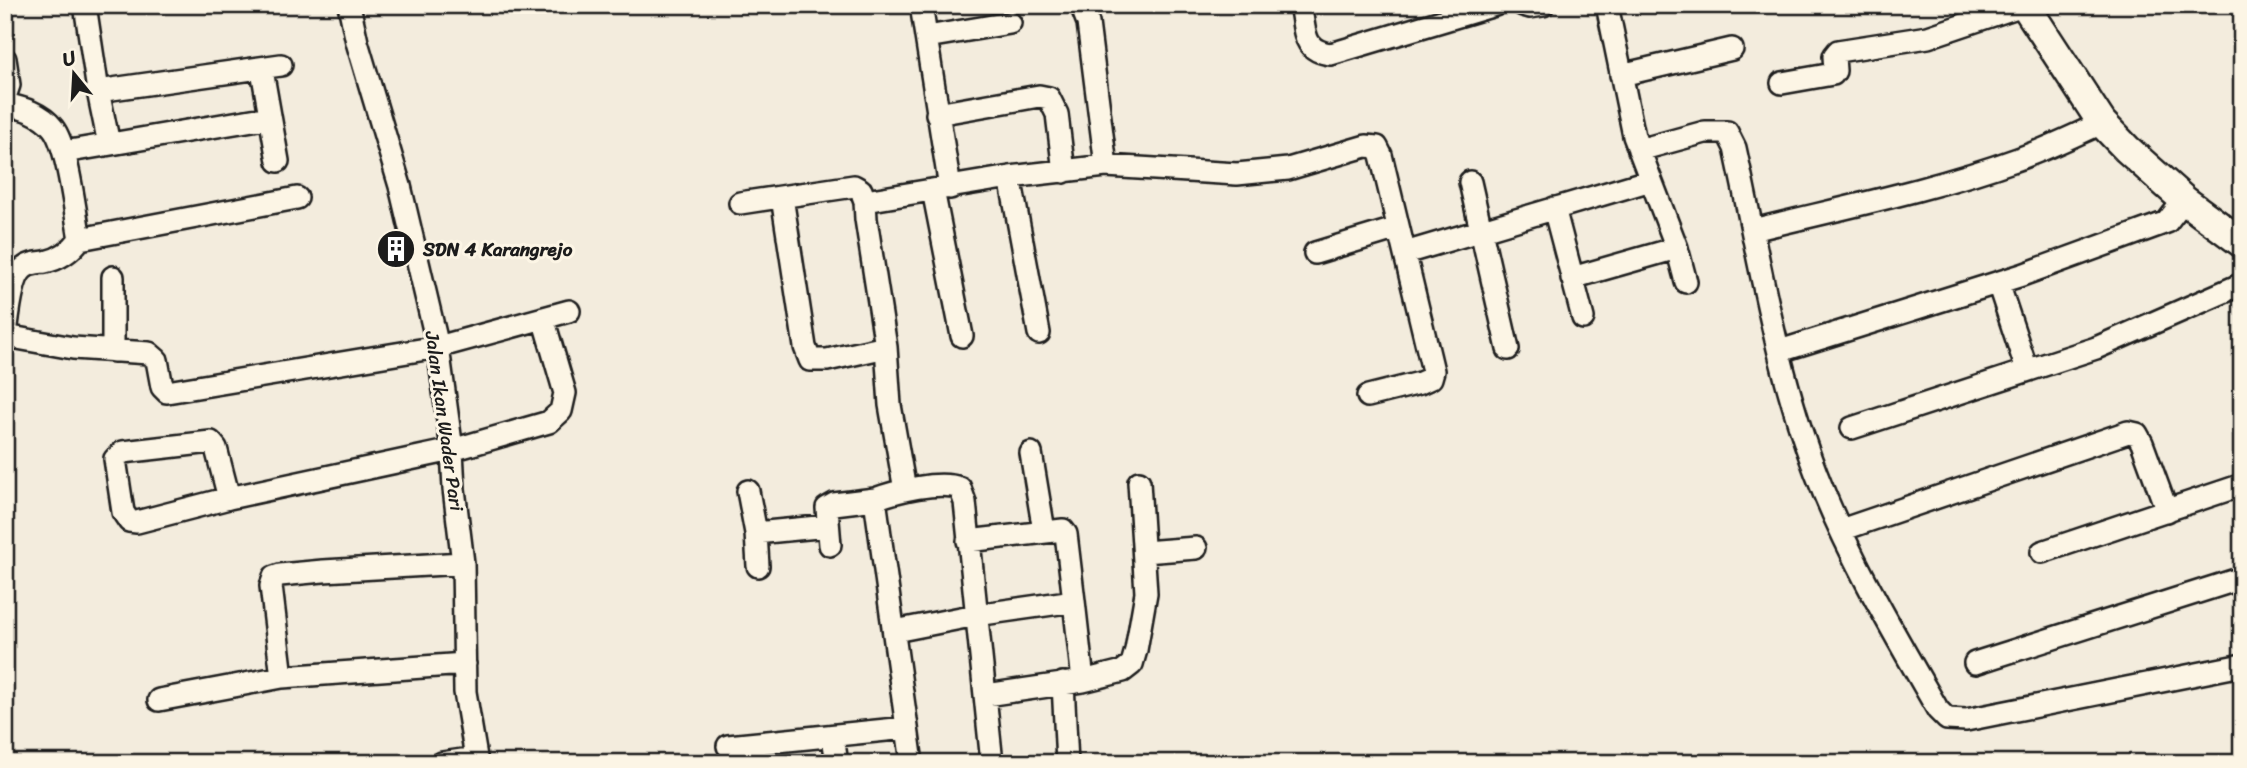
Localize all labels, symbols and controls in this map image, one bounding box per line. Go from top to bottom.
north arrow [38,38,108,108]
text: U [58,40,81,76]
building icon: SDN 4 Karangrejo [375,228,417,270]
place label: SDN 4 Karangrejo [422,233,573,266]
street label: Jalan Ikan Wader Pari [415,328,474,514]

